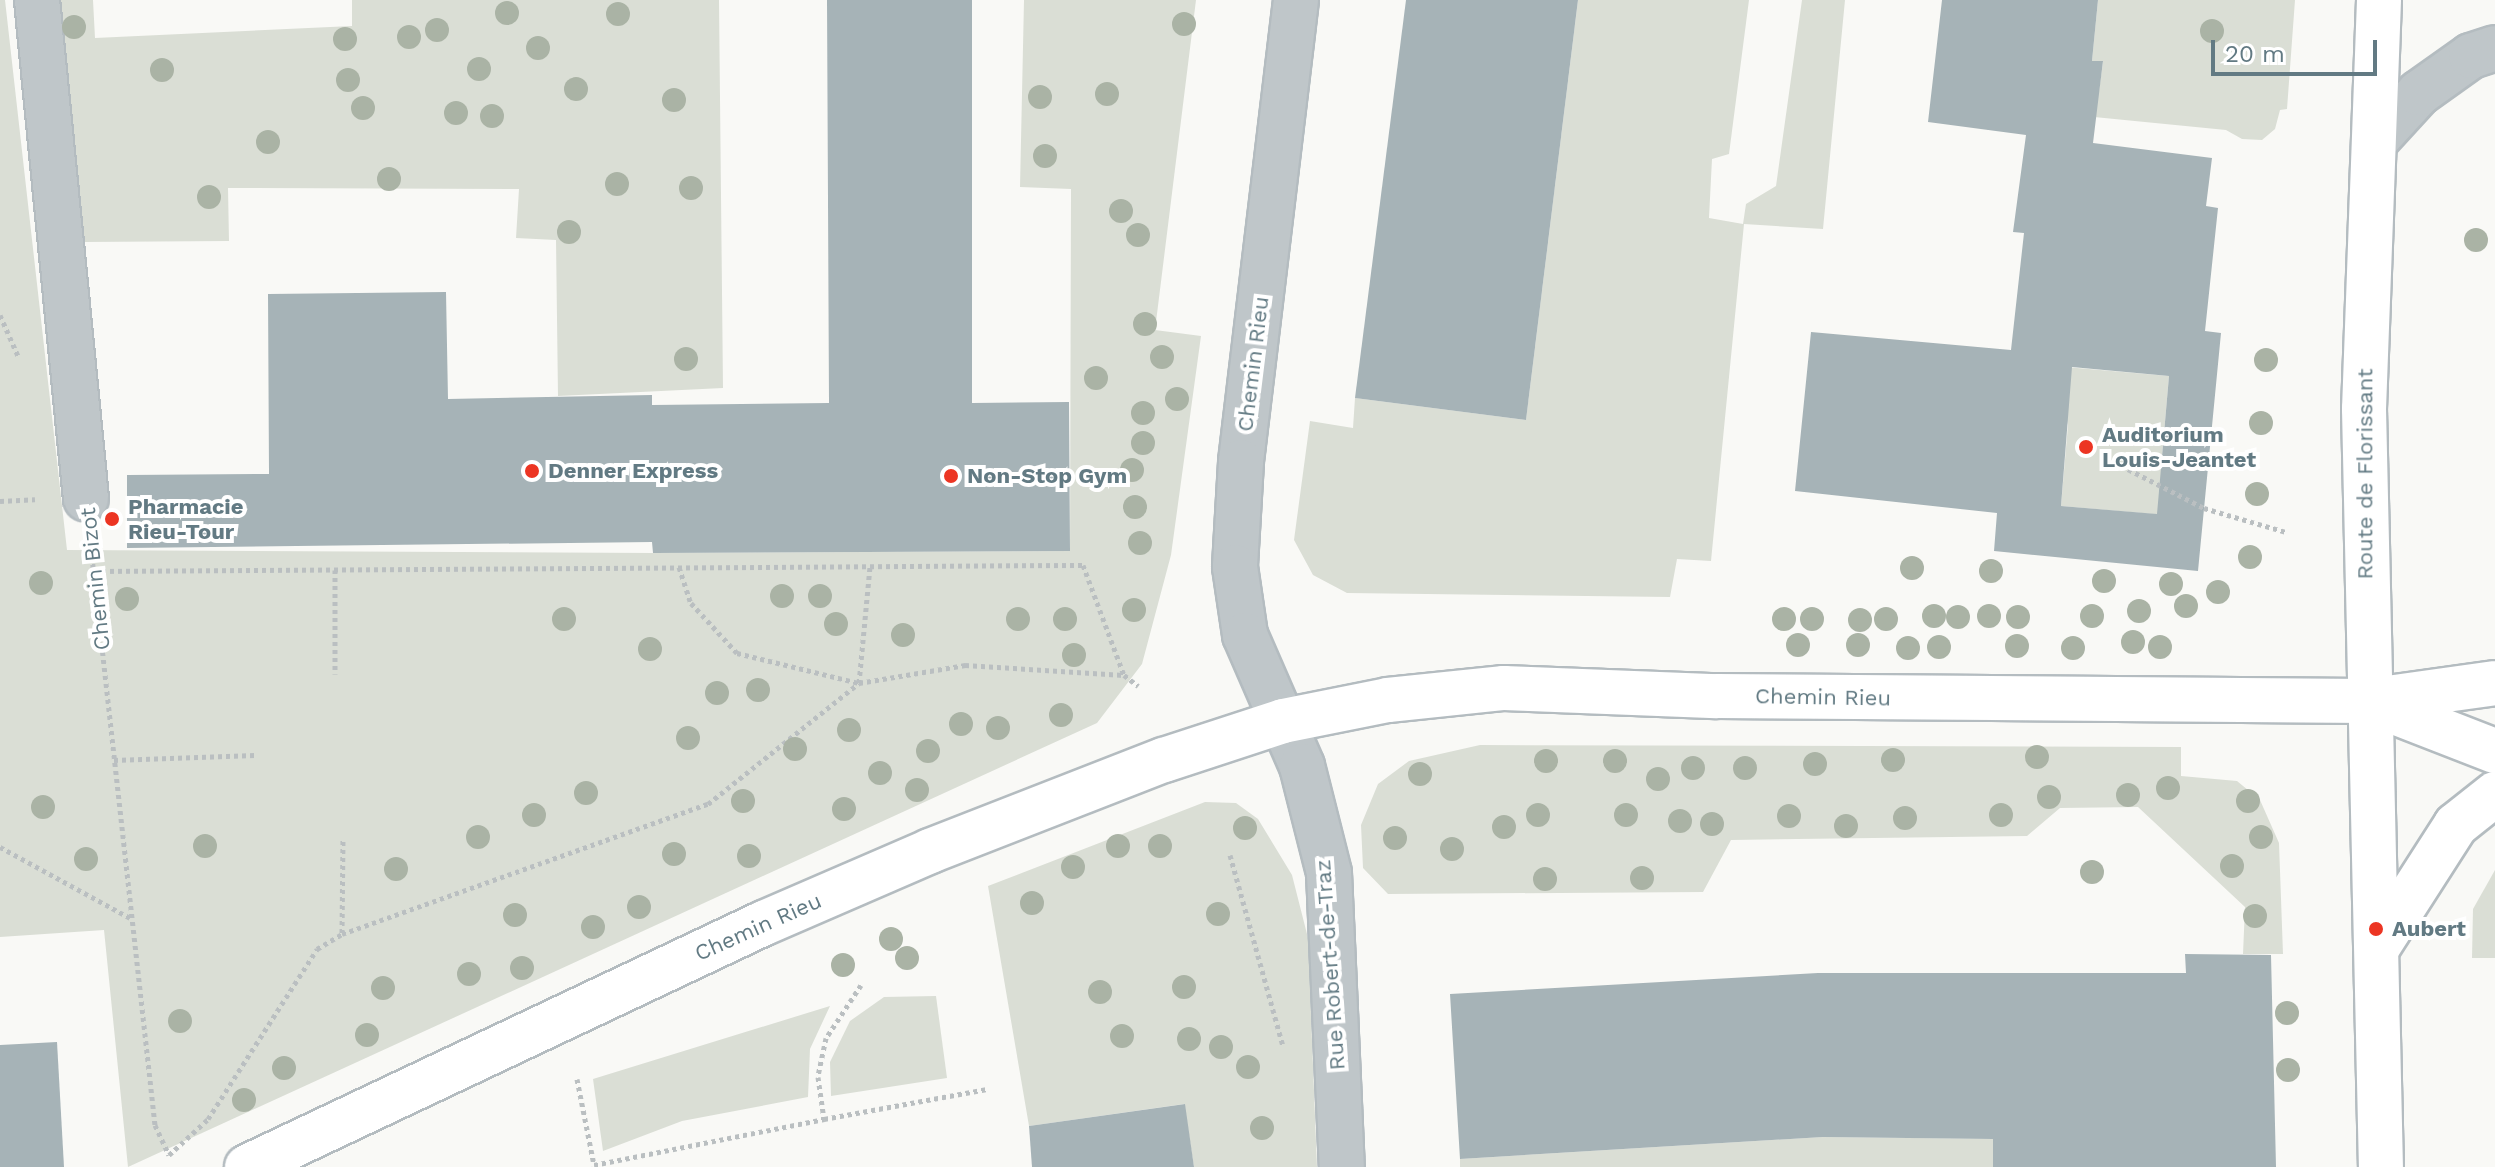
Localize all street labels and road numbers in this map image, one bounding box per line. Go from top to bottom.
street label: Chemin Rieu [1232,295,1274,433]
street label: Route de Florissant [2352,369,2378,579]
street label: Chemin Bizot [74,506,116,652]
street label: Chemin Rieu [1755,683,1891,711]
street label: Rue Robert-de-Traz [1309,859,1351,1071]
street label: Chemin Rieu [691,887,825,967]

